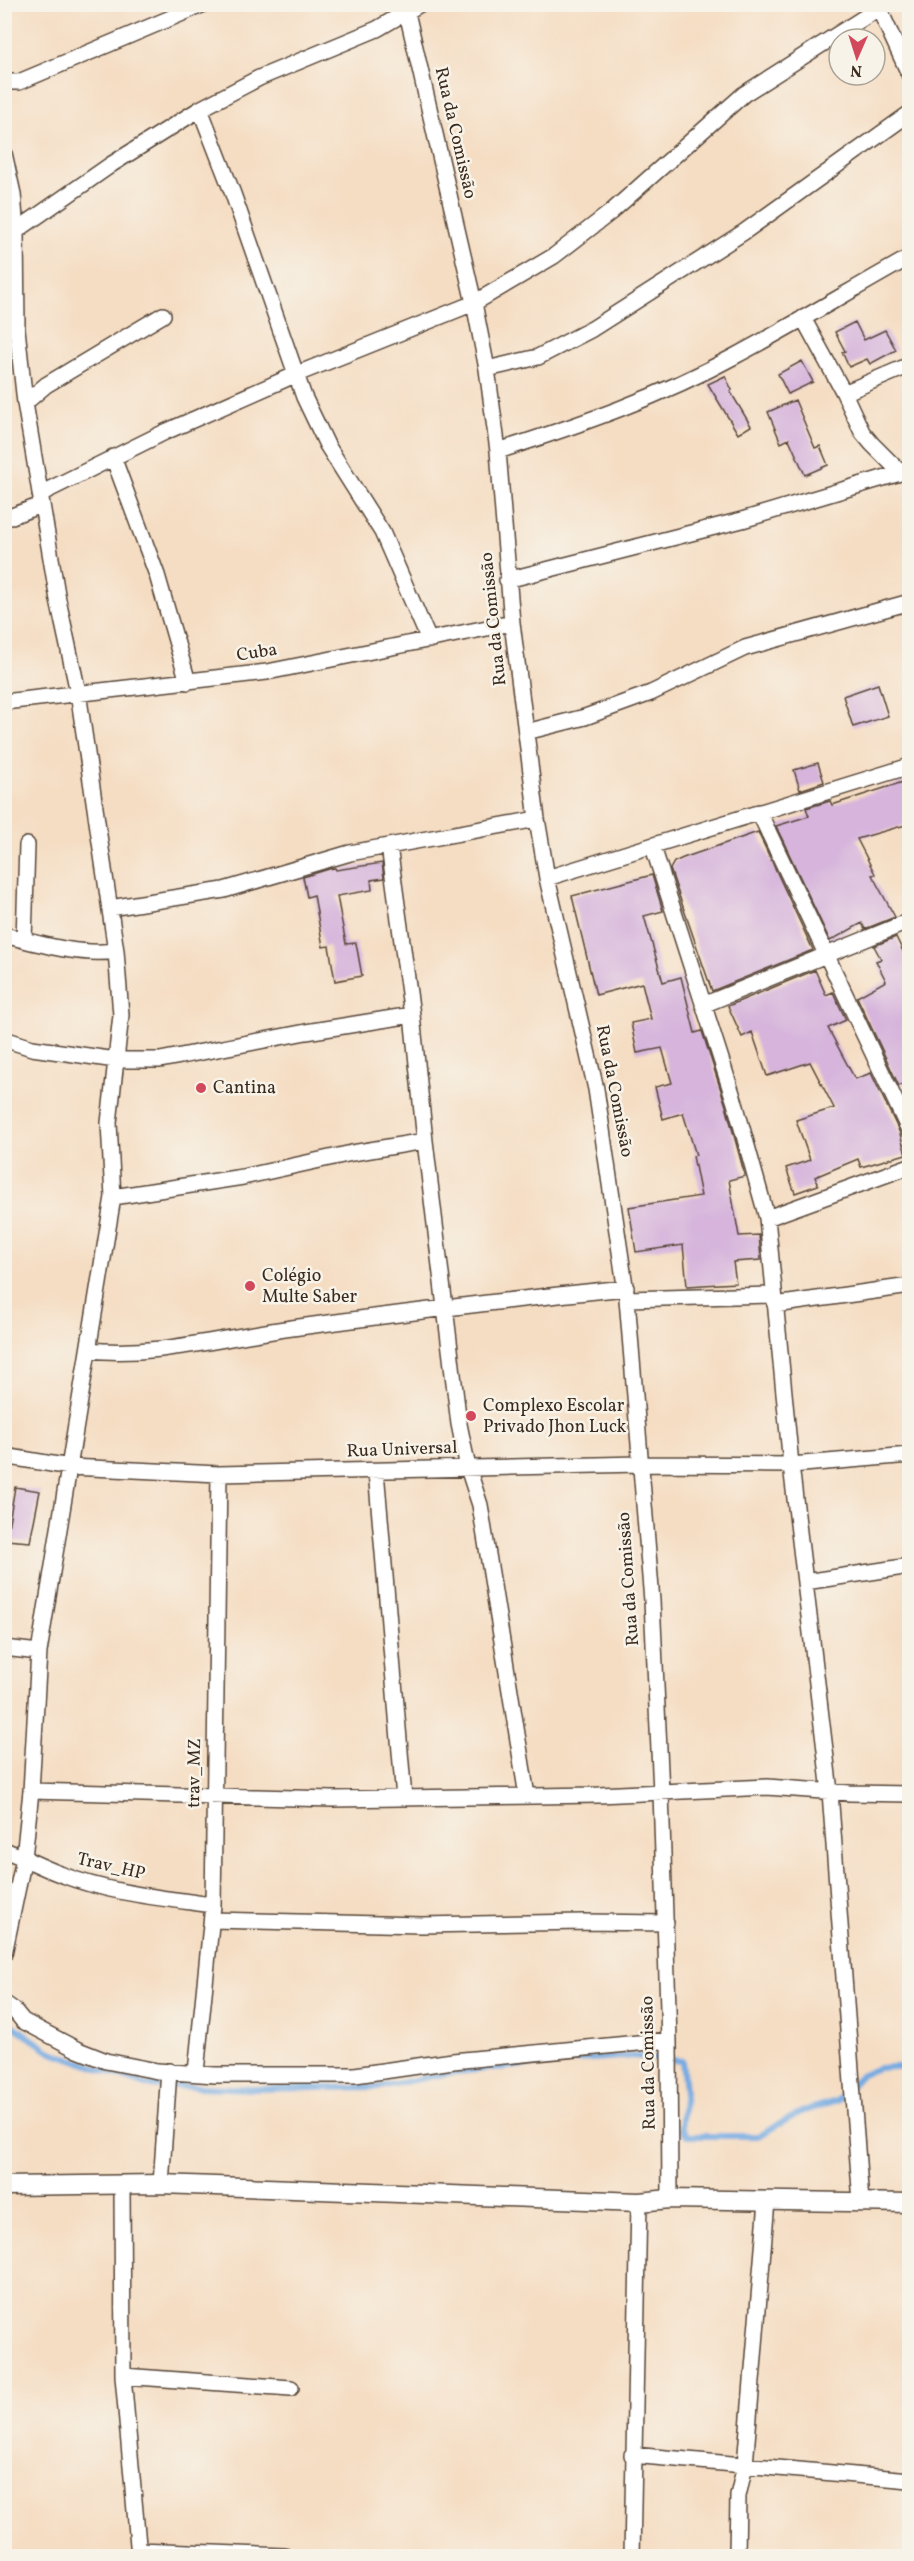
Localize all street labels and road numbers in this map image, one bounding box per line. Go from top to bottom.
street label: Rua da Comissão [428,65,482,201]
street label: Rua da Comissão [475,551,513,687]
street label: Cuba [235,637,279,669]
street label: Rua da Comissão [589,1023,639,1159]
street label: Rua Universal [346,1436,458,1464]
street label: Rua da Comissão [612,1511,646,1647]
street label: trav_MZ [182,1738,208,1808]
street label: Trav_HP [74,1847,148,1887]
street label: Rua da Comissão [635,1996,663,2130]

